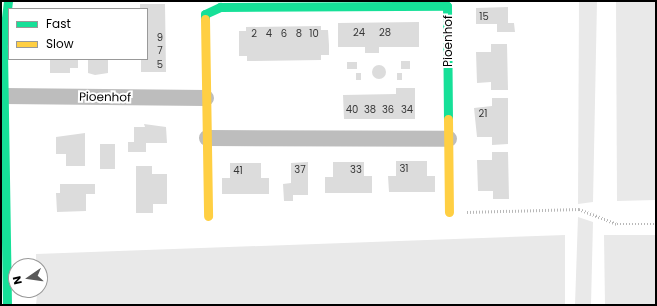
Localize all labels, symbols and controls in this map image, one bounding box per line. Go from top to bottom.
legend [8,8,148,60]
house number: 15 [479,11,489,23]
text: Fast [46,15,71,32]
street label: Pioenhof [441,15,455,67]
house number: 24 [353,27,365,39]
house number: 28 [379,27,391,39]
house number: 2 [251,28,257,40]
house number: 4 [266,28,272,40]
house number: 6 [281,28,287,40]
house number: 8 [296,28,302,40]
house number: 10 [309,28,319,40]
house number: 9 [157,32,163,44]
text: Slow [46,35,74,52]
house number: 7 [157,45,163,57]
house number: 5 [157,59,163,71]
street label: Pioenhof [79,89,131,105]
house number: 40 [346,104,358,116]
house number: 38 [364,104,376,116]
house number: 36 [382,104,394,116]
house number: 34 [401,104,413,116]
house number: 21 [479,108,487,120]
house number: 31 [399,163,409,175]
house number: 37 [294,164,306,176]
house number: 33 [350,164,362,176]
house number: 41 [233,165,243,177]
north arrow [8,258,48,298]
text: N [9,275,26,286]

